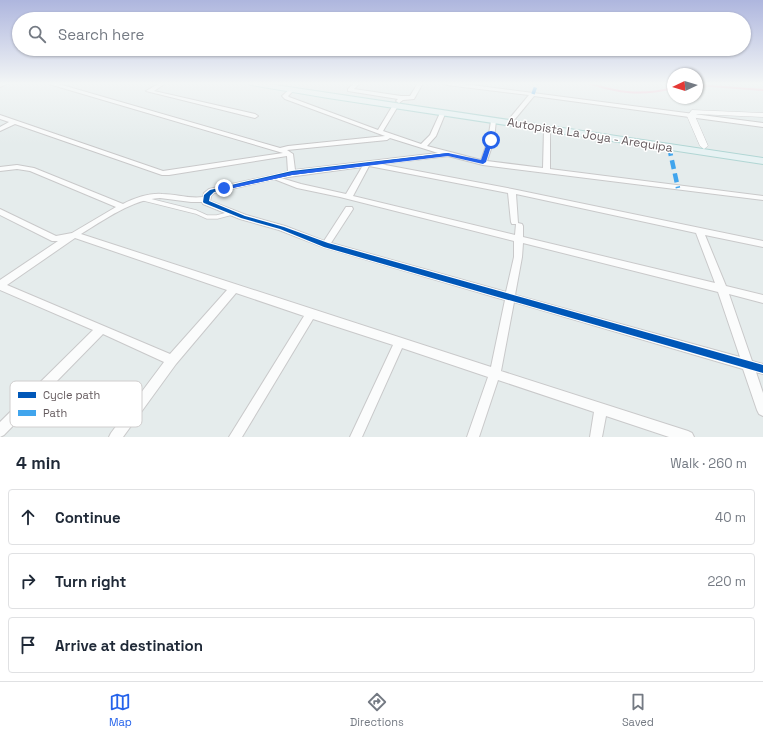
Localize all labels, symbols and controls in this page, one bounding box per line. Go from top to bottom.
search box [12,12,751,56]
icon: search [26,23,48,45]
text: Search here [58,25,144,44]
north arrow [667,68,703,104]
street label: Autopista La Joya - Arequipa [506,114,674,156]
route start [482,131,500,149]
route end [215,179,233,197]
legend [10,381,142,427]
text: Cycle path [43,388,100,402]
text: Path [43,406,67,420]
text: 4 min [16,452,61,474]
text: Walk · 260 m [670,455,747,472]
icon: ahead [17,506,39,528]
text: Continue [55,508,121,527]
text: 40 m [715,509,746,526]
icon: right [17,570,39,592]
text: Turn right [55,572,126,591]
text: 220 m [707,573,746,590]
icon: arrive [17,634,39,656]
text: Arrive at destination [55,636,203,655]
tab: Map [109,691,132,729]
tab: Directions [350,691,404,729]
tab: Saved [622,691,654,729]

